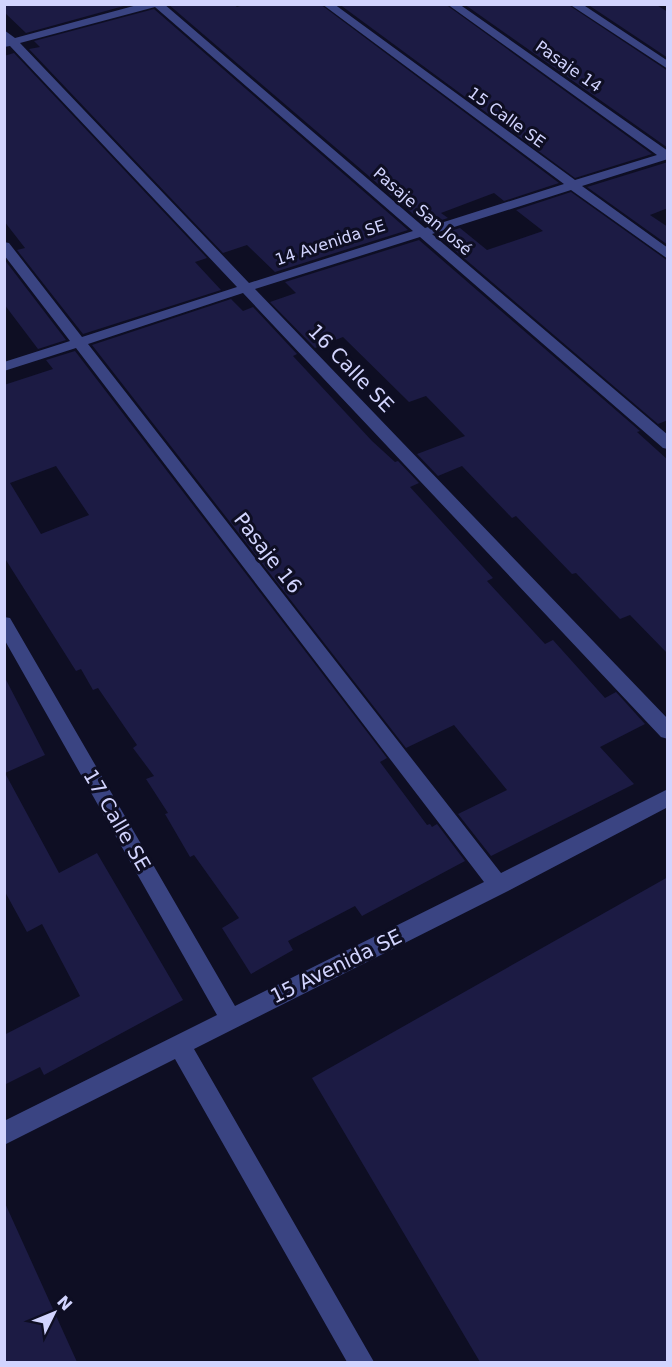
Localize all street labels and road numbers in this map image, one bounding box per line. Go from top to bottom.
street label: Pasaje 14 [532,37,606,96]
street label: 15 Calle SE [465,83,549,152]
street label: Pasaje San José [370,163,476,259]
street label: 14 Avenida SE [273,216,388,269]
street label: 16 Calle SE [303,319,399,417]
street label: Pasaje 16 [229,508,307,598]
street label: 17 Calle SE [78,765,156,875]
street label: 15 Avenida SE [266,924,406,1008]

